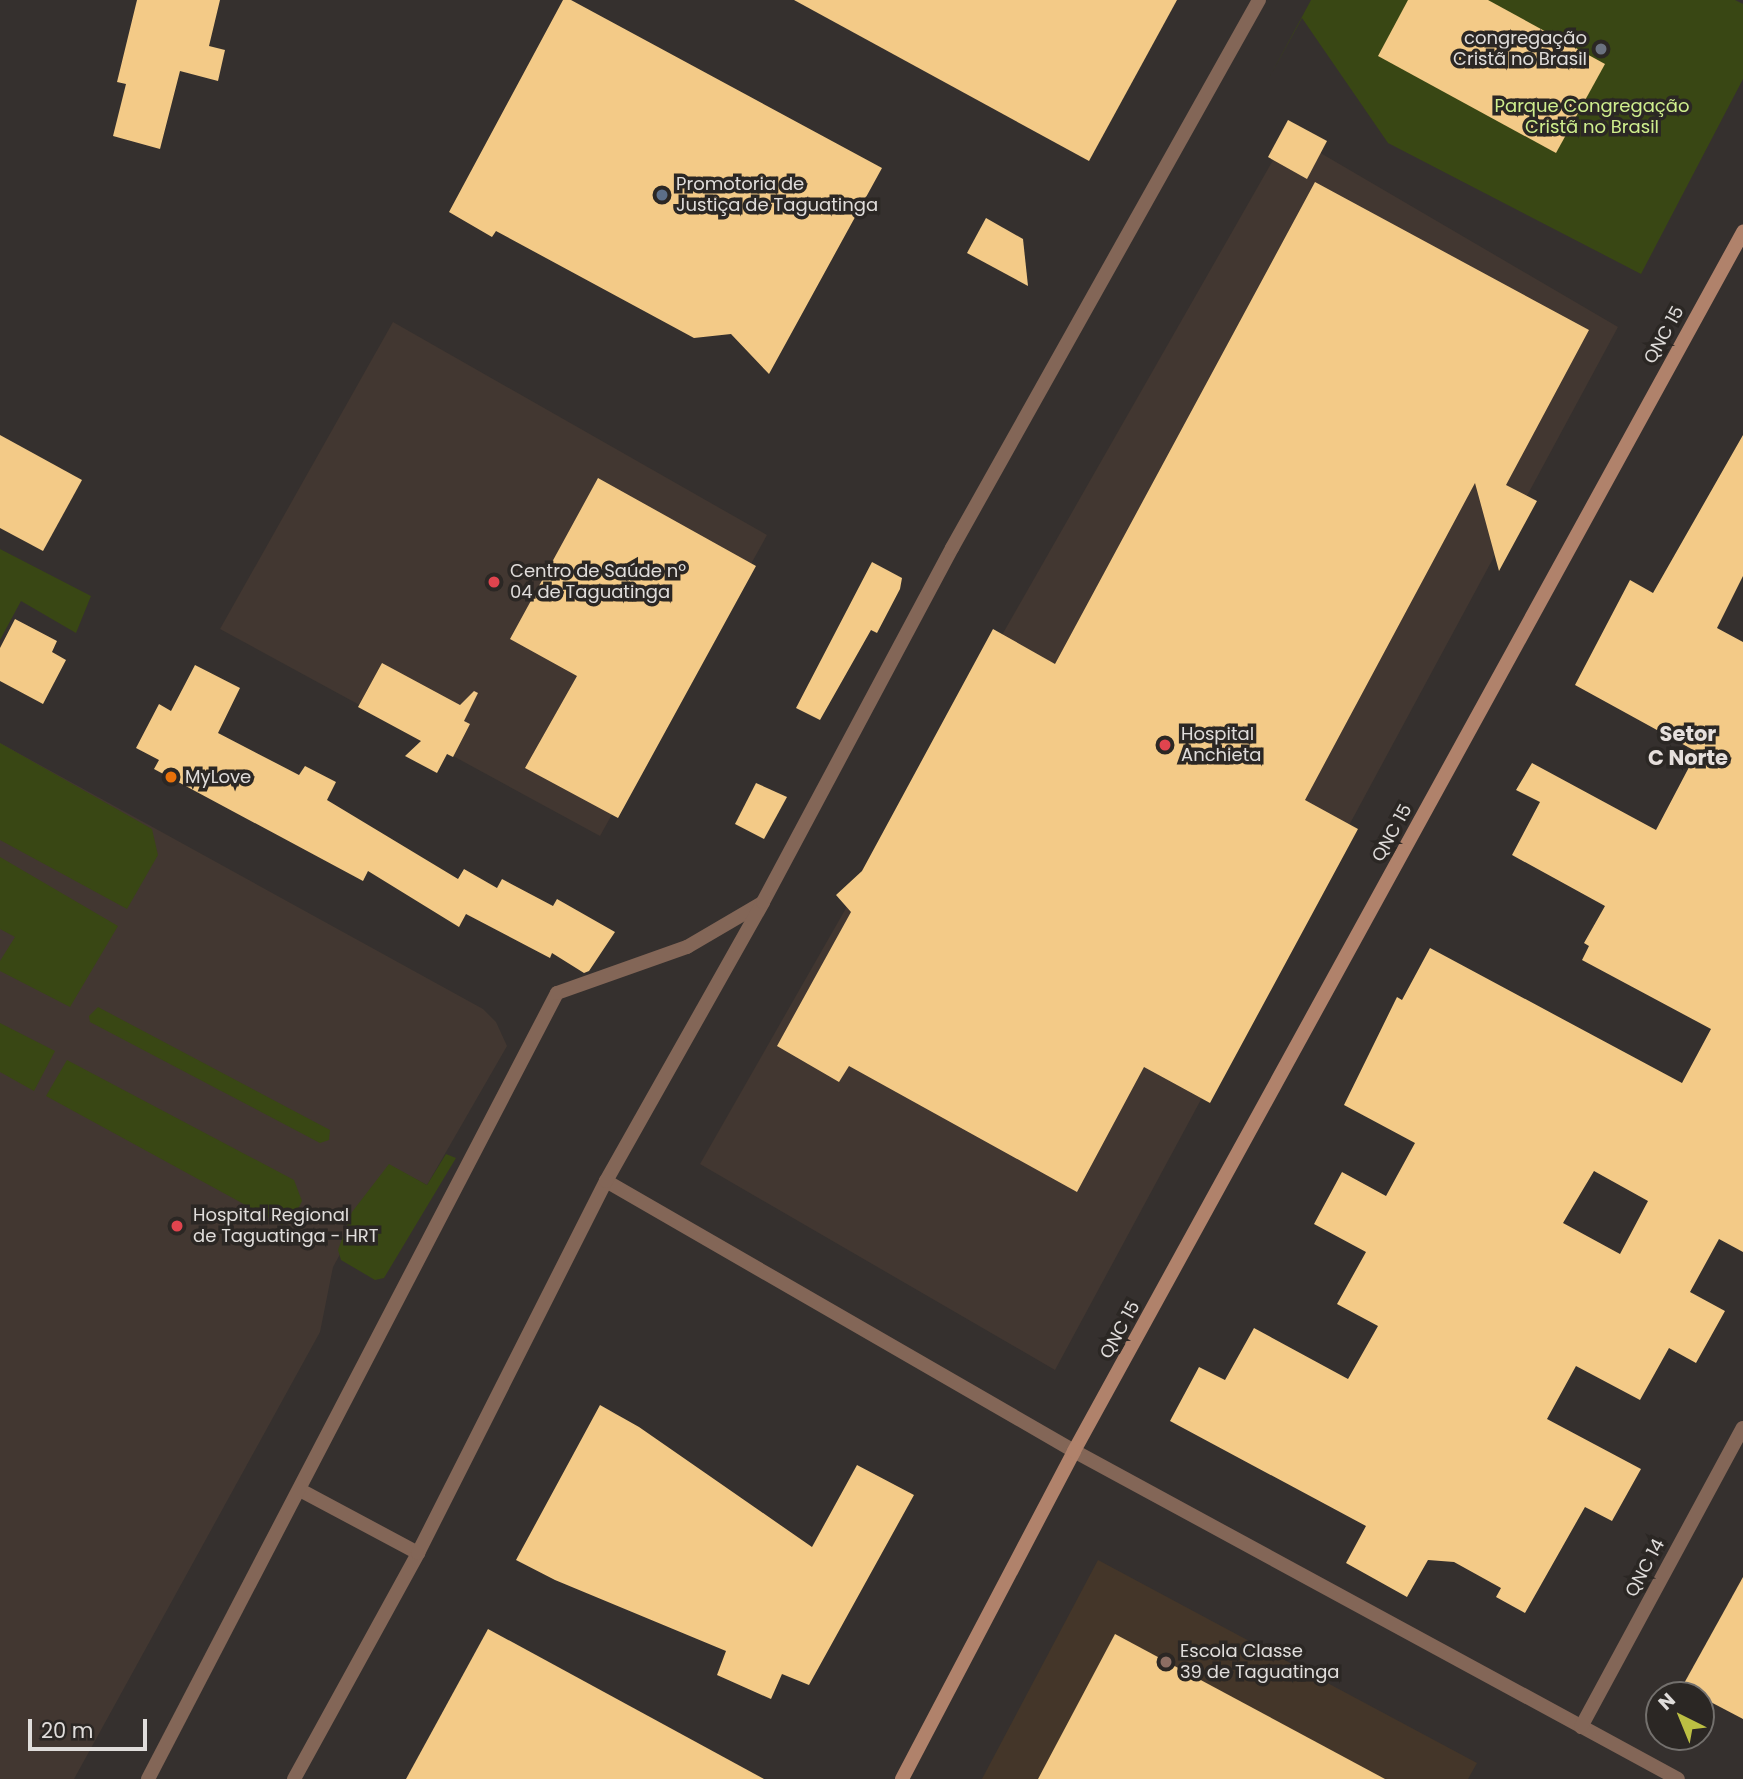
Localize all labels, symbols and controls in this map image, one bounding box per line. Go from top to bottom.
place label: congregação Cristã no Brasil [1453,28,1587,70]
marker: congregação Cristã no Brasil [1593,41,1609,57]
park label: Parque Congregação Cristã no Brasil [1495,96,1689,138]
place label: Promotoria de Justiça de Taguatinga [676,174,878,216]
marker: Promotoria de Justiça de Taguatinga [654,187,670,203]
street label: QNC 15 [1639,302,1689,368]
place label: Centro de Saúde nº 04 de Taguatinga [510,561,686,604]
marker: Centro de Saúde nº 04 de Taguatinga [484,572,504,592]
district label: Setor C Norte [1648,721,1728,771]
place label: Hospital Anchieta [1181,724,1261,766]
marker: Hospital Anchieta [1155,735,1175,755]
place label: MyLove [185,766,251,788]
marker: MyLove [163,769,179,785]
street label: QNC 15 [1367,800,1417,866]
place label: Hospital Regional de Taguatinga - HRT [193,1205,378,1248]
marker: Hospital Regional de Taguatinga - HRT [167,1216,187,1236]
street label: QNC 15 [1095,1297,1145,1363]
street label: QNC 14 [1621,1535,1669,1601]
place label: Escola Classe 39 de Taguatinga [1180,1641,1339,1684]
marker: Escola Classe 39 de Taguatinga [1158,1654,1174,1670]
north arrow [1645,1681,1715,1751]
text: N [1652,1687,1681,1716]
scale bar [32,1706,150,1750]
text: 20 m [41,1716,94,1745]

